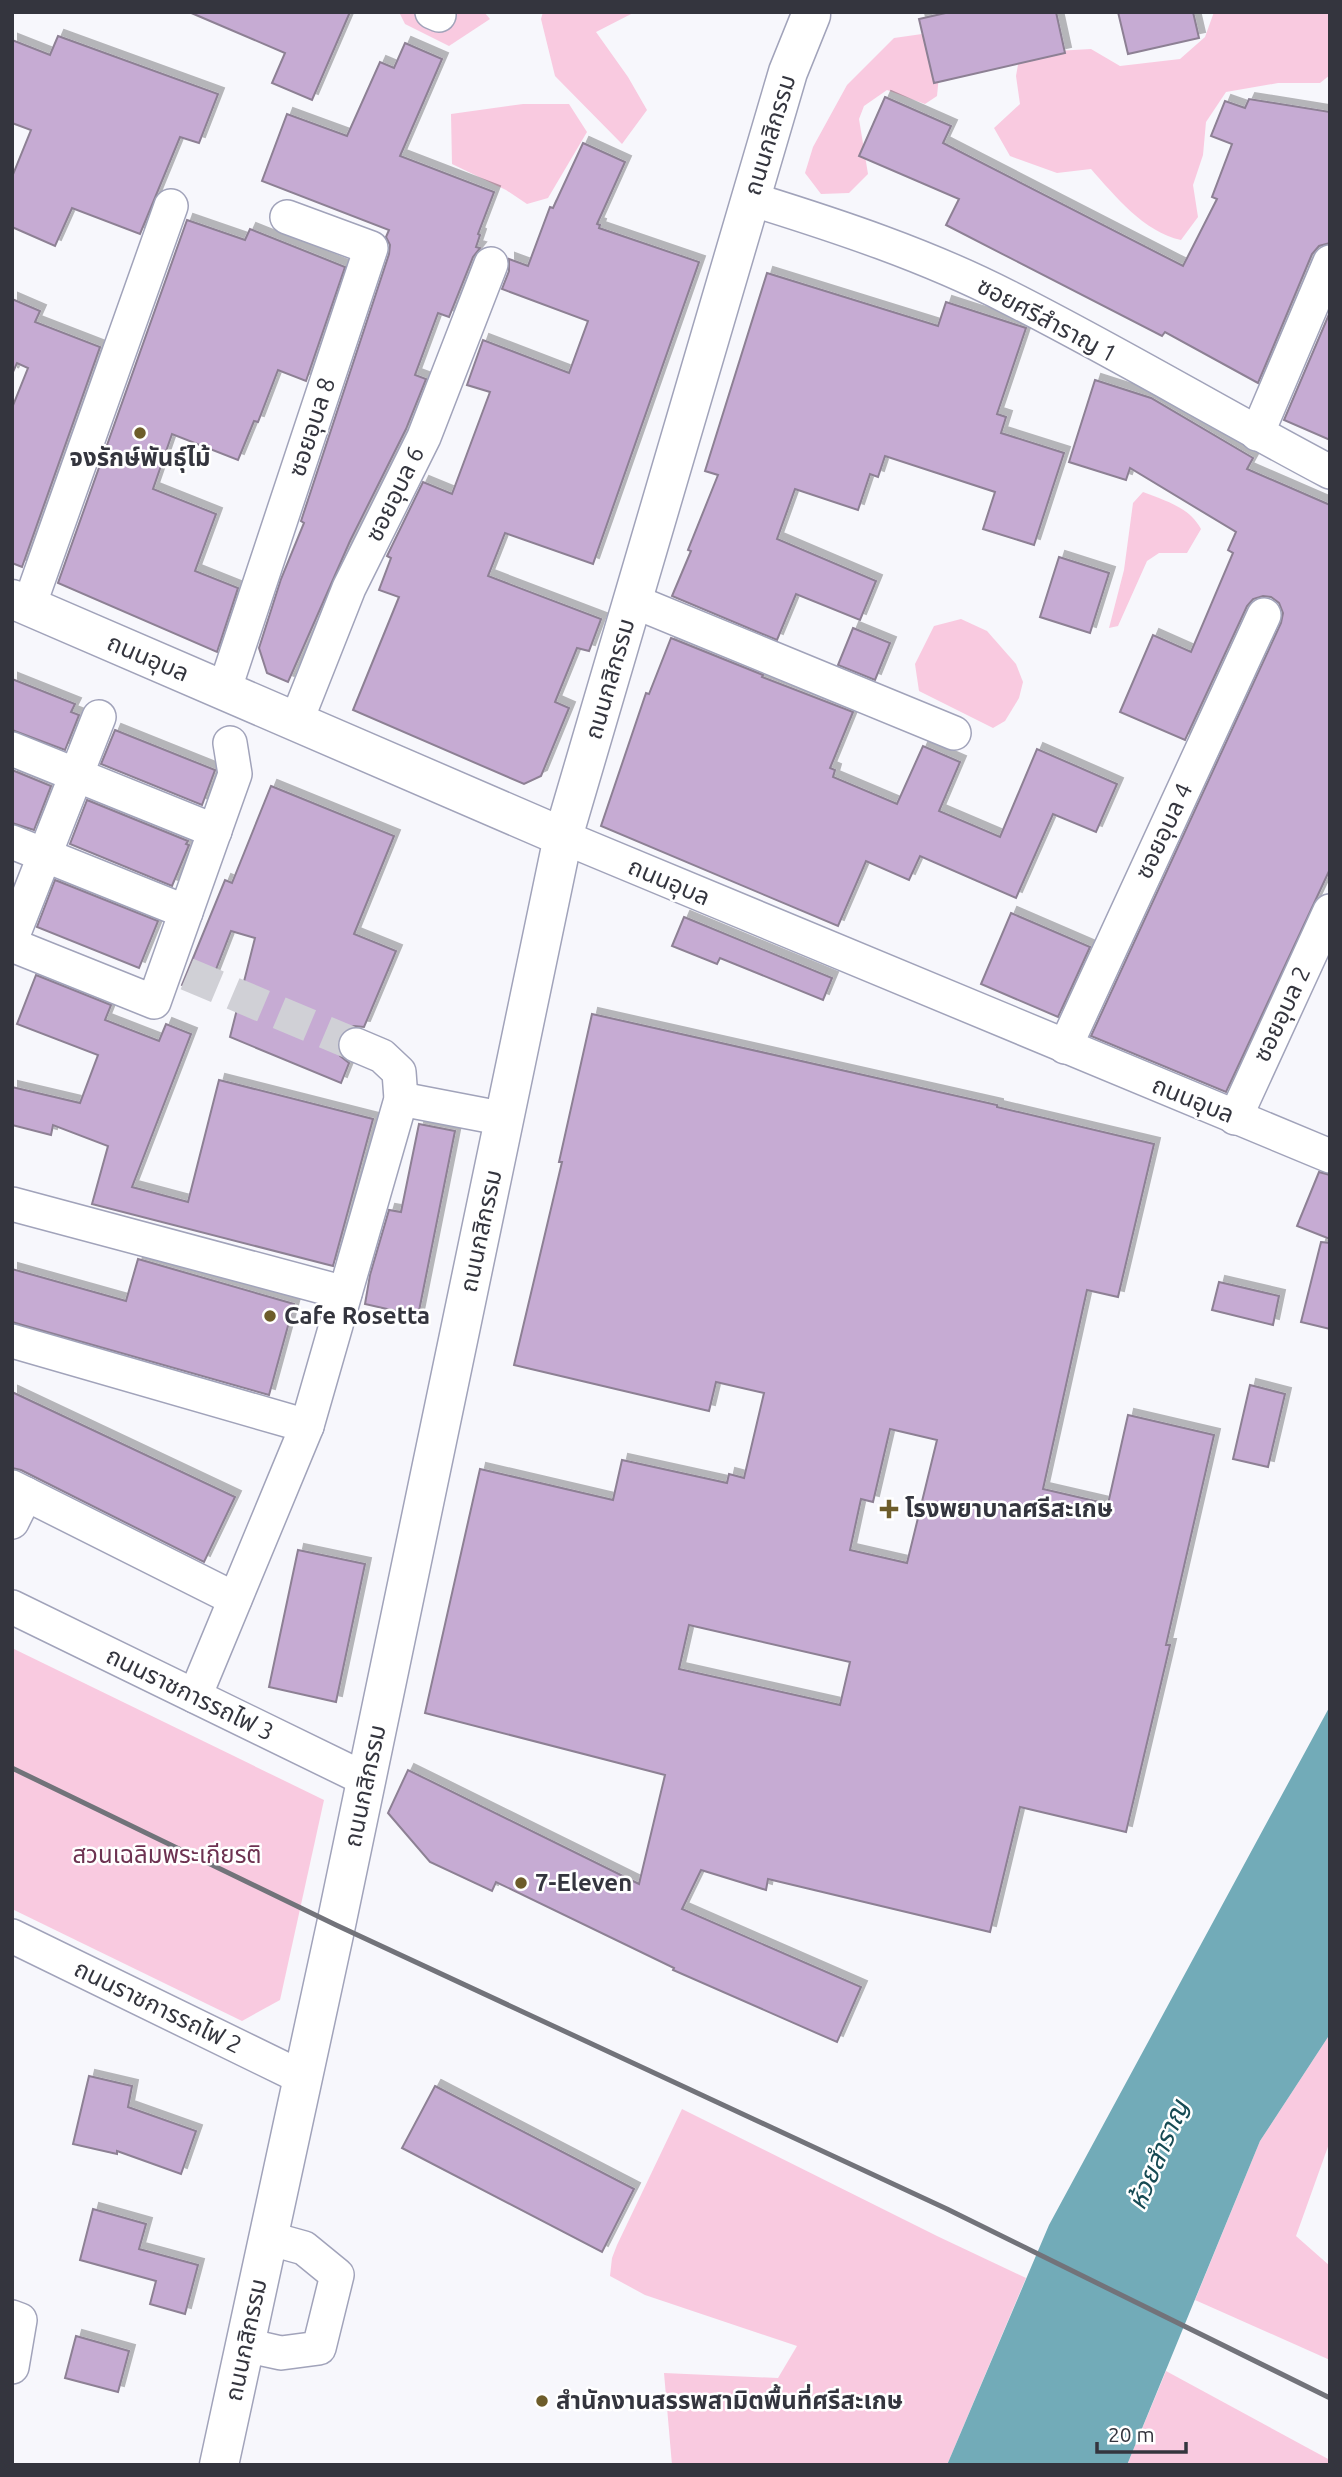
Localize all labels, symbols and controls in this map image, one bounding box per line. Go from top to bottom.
street label: ถนนกสิกรรม [738,71,801,198]
street label: ซอยศรีสำราญ 1 [973,272,1122,368]
street label: ซอยอุบล 8 [283,374,342,480]
marker: จงรักษ์พันธุ์ไม้ [132,425,148,441]
street label: ซอยอุบล 6 [360,442,431,547]
place label: จงรักษ์พันธุ์ไม้ [70,444,210,473]
street label: ถนนกสิกรรม [579,615,640,742]
street label: ถนนอุบล [103,628,193,689]
street label: ซอยอุบล 4 [1130,779,1199,884]
street label: ถนนอุบล [624,852,714,913]
street label: ซอยอุบล 2 [1248,962,1317,1067]
street label: ถนนอุบล [1148,1071,1238,1130]
street label: ถนนกสิกรรม [454,1167,507,1295]
place label: Cafe Rosetta [284,1302,430,1329]
marker: Cafe Rosetta [262,1308,278,1324]
place label: โรงพยาบาลศรีสะเกษ [905,1495,1113,1522]
marker: โรงพยาบาลศรีสะเกษ [879,1499,899,1519]
street label: ถนนราชการรถไฟ 3 [102,1641,278,1746]
street label: ถนนกสิกรรม [338,1722,391,1850]
park label: สวนเฉลิมพระเกียรติ [72,1841,262,1868]
place label: 7-Eleven [535,1869,632,1896]
marker: 7-Eleven [513,1875,529,1891]
street label: ถนนราชการรถไฟ 2 [70,1954,246,2059]
water label: ห้วยสำราญ [1122,2095,1194,2214]
street label: ถนนกสิกรรม [219,2276,272,2404]
place label: สำนักงานสรรพสามิตพื้นที่ศรีสะเกษ [556,2384,903,2414]
marker: สำนักงานสรรพสามิตพื้นที่ศรีสะเกษ [534,2393,550,2409]
scale bar [1097,2410,1186,2454]
text: 20 m [1108,2422,1155,2446]

